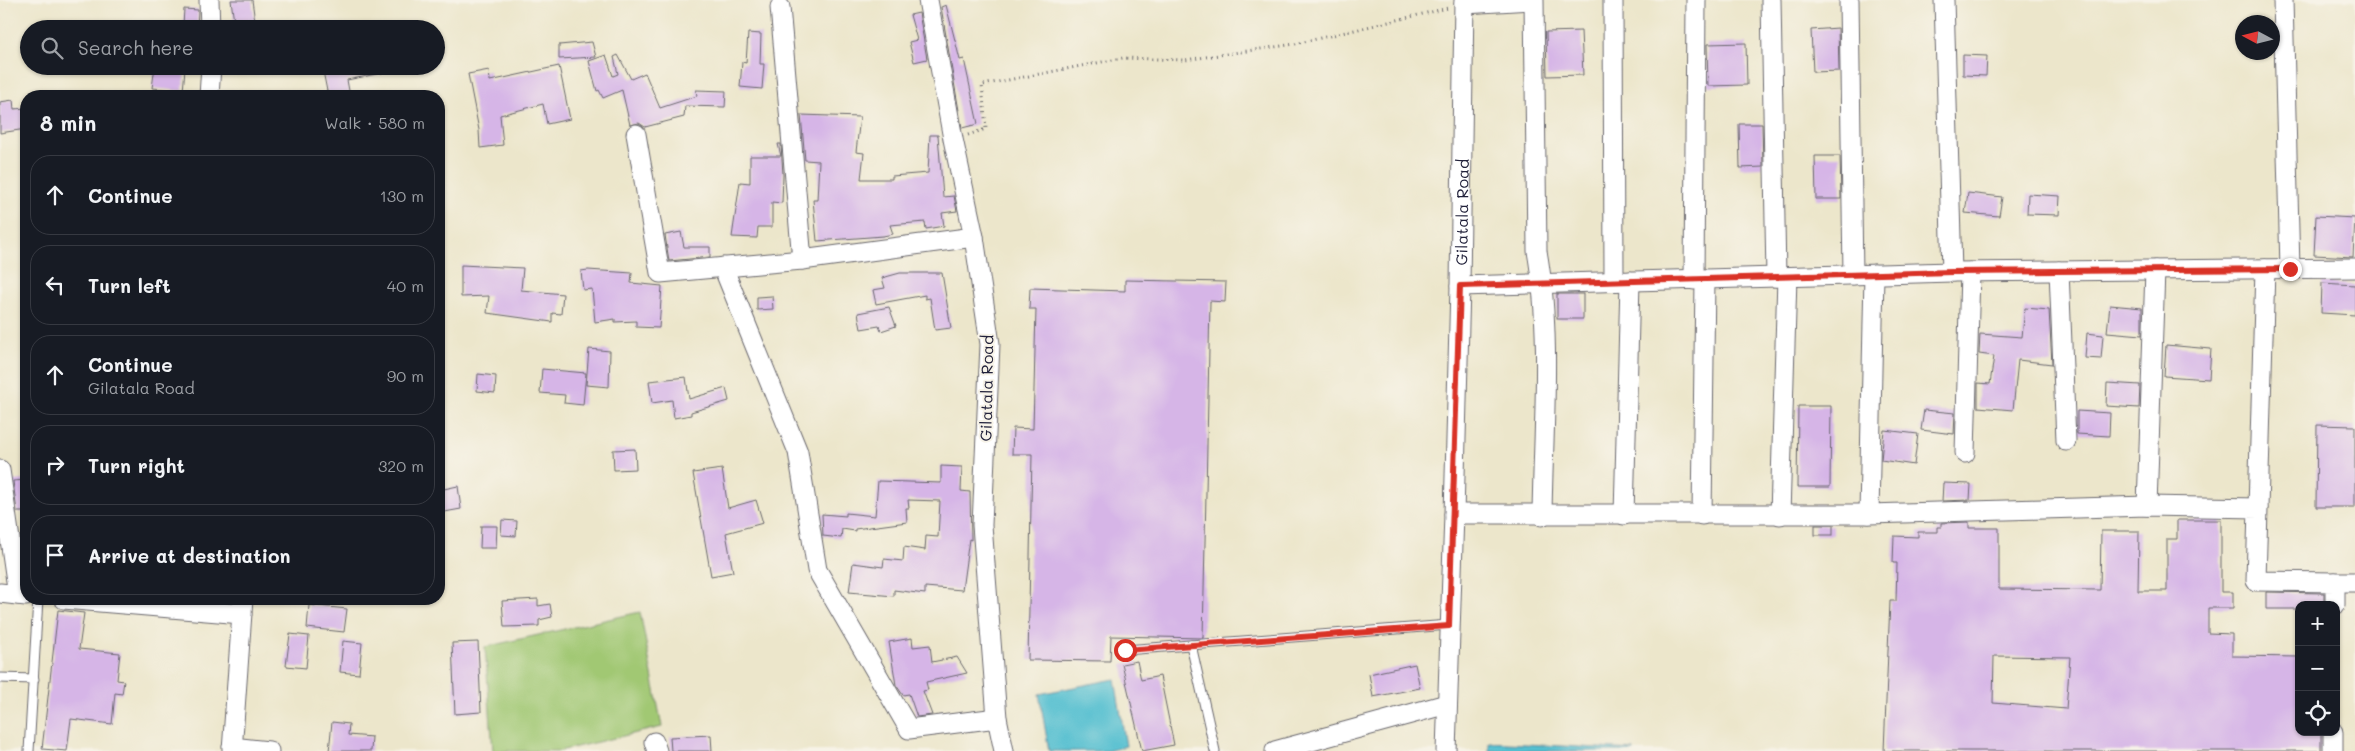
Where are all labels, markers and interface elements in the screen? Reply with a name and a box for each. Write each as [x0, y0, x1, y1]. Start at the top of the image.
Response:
north arrow [2235, 15, 2280, 60]
search box [20, 20, 445, 75]
icon: search [38, 34, 66, 62]
text: Search here [78, 35, 194, 60]
text: 8 min [40, 109, 96, 136]
text: Walk · 580 m [325, 112, 425, 133]
street label: Gilatala Road [1450, 159, 1472, 266]
icon: ahead [41, 181, 69, 209]
text: Continue [88, 183, 173, 208]
text: 130 m [380, 185, 424, 206]
route end [2279, 258, 2302, 281]
icon: left [41, 271, 69, 299]
text: Turn left [88, 273, 171, 298]
text: 40 m [387, 275, 424, 296]
street label: Gilatala Road [975, 334, 997, 442]
text: Continue [88, 352, 173, 377]
icon: ahead [41, 361, 69, 389]
text: 90 m [387, 365, 424, 386]
text: Gilatala Road [88, 377, 195, 398]
icon: right [41, 451, 69, 479]
text: Turn right [88, 453, 185, 478]
text: 320 m [378, 455, 424, 476]
icon: arrive [41, 541, 69, 569]
text: Arrive at destination [88, 543, 291, 568]
map controls [2295, 601, 2340, 736]
button: + [2295, 601, 2340, 646]
route start [1114, 639, 1137, 662]
button: − [2295, 646, 2340, 691]
button: locate [2295, 691, 2340, 736]

